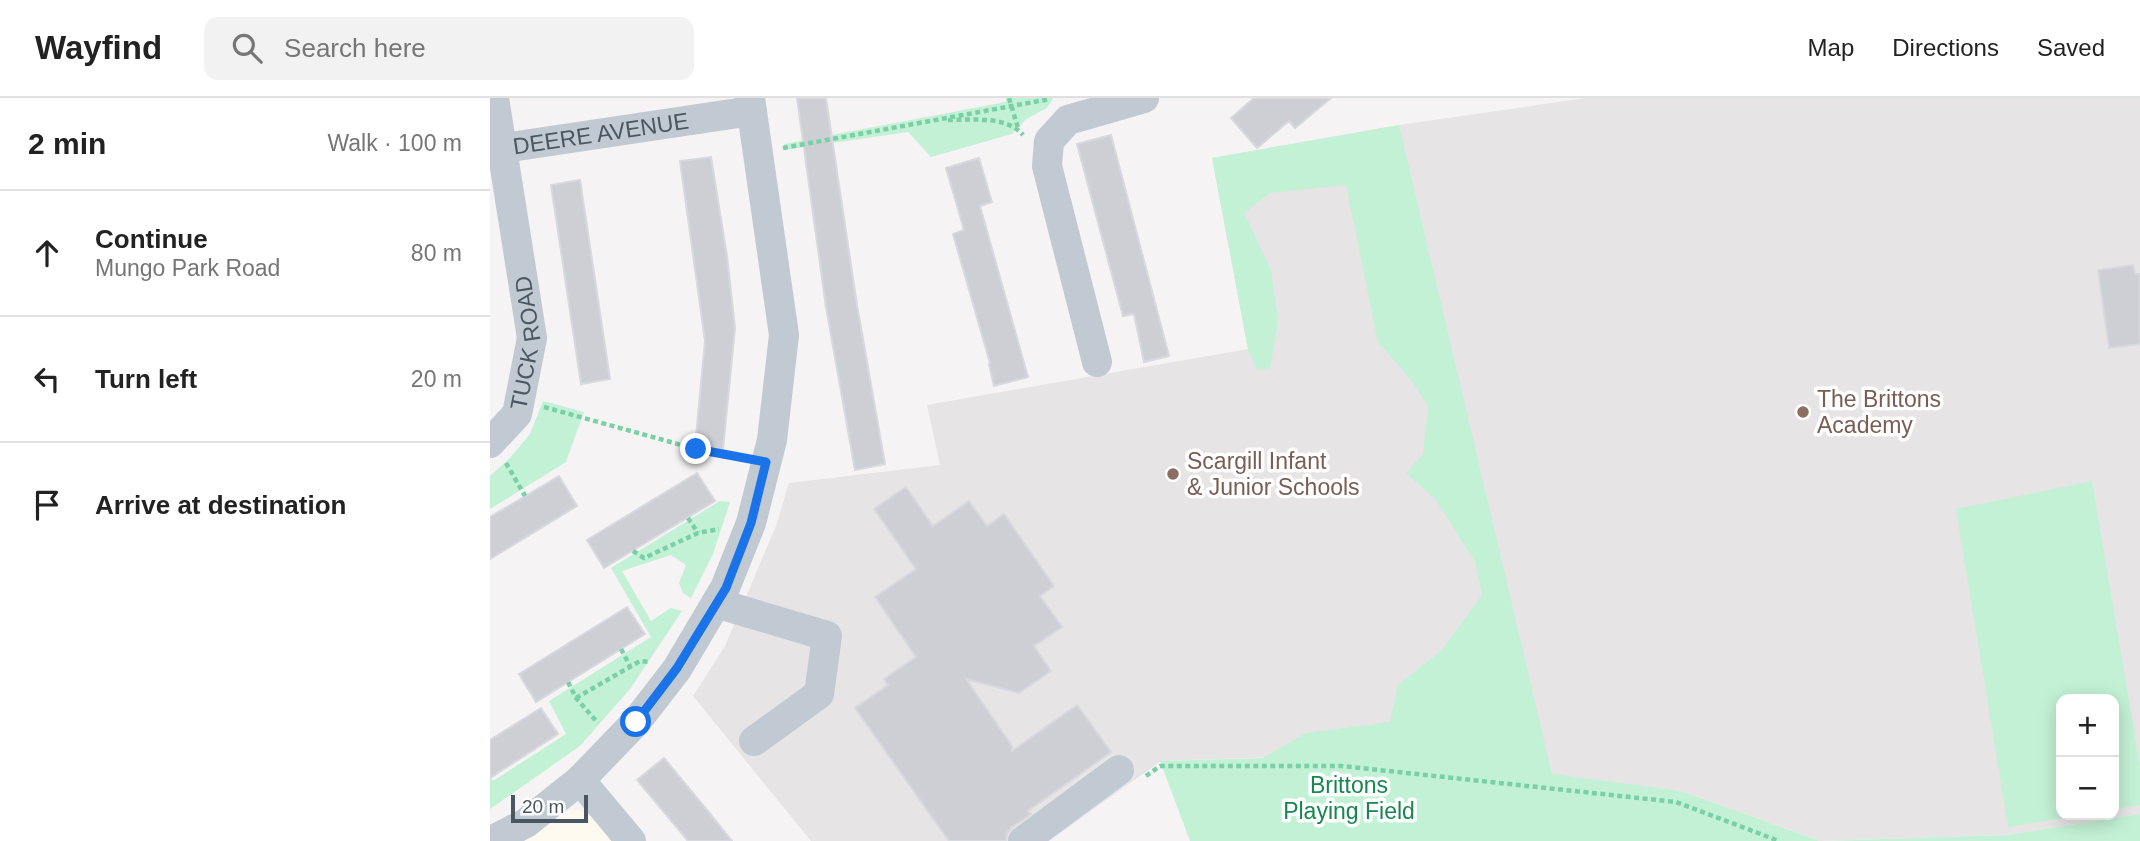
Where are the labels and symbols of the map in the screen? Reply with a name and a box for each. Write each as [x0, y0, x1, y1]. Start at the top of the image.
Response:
street label: DEERE AVENUE [511, 108, 690, 159]
street label: TUCK ROAD [505, 274, 545, 412]
place label: The Brittons Academy [1817, 386, 1941, 438]
marker: The Brittons Academy [1795, 404, 1811, 420]
route end [680, 433, 711, 464]
place label: Scargill Infant & Junior Schools [1187, 448, 1360, 500]
marker: Scargill Infant & Junior Schools [1165, 466, 1181, 482]
route start [620, 706, 651, 737]
park label: Brittons Playing Field [1283, 772, 1415, 824]
scale bar [511, 792, 588, 824]

